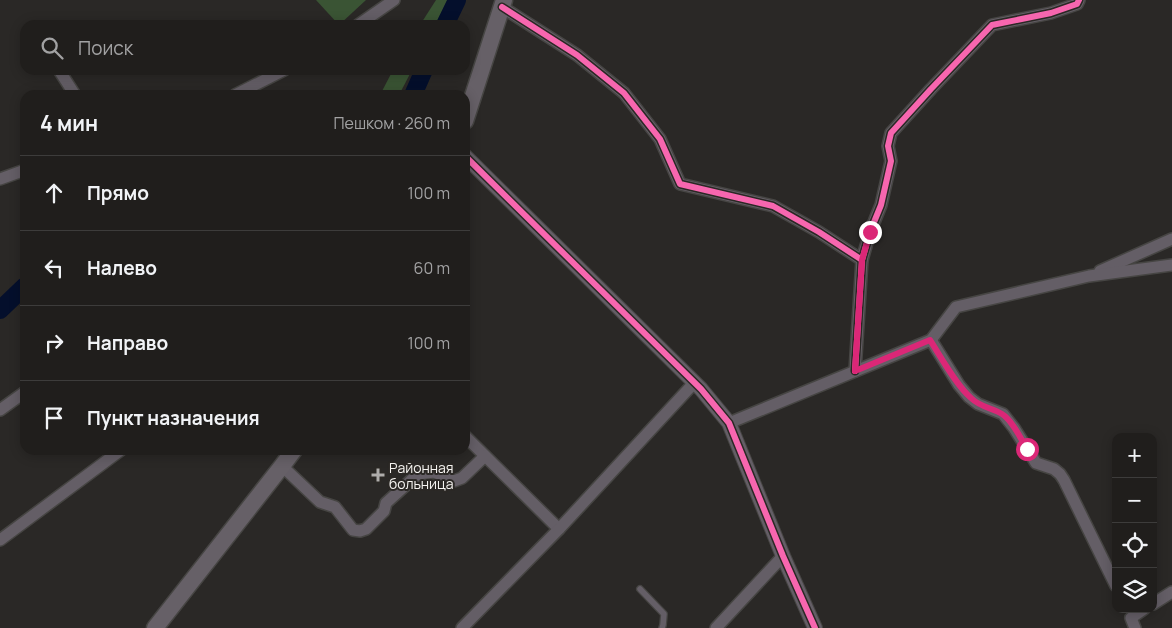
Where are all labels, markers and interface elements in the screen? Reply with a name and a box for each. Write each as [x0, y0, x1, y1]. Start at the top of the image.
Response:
search box [20, 20, 470, 75]
icon: search [38, 34, 66, 62]
text: Поиск [78, 35, 133, 61]
text: 4 мин [40, 109, 98, 137]
text: Пешком · 260 m [334, 112, 450, 134]
icon: ahead [40, 179, 68, 207]
text: Прямо [87, 180, 149, 206]
text: 100 m [407, 182, 450, 204]
route end [859, 221, 882, 244]
icon: left [40, 254, 68, 282]
text: Налево [87, 255, 157, 281]
text: 60 m [414, 257, 450, 279]
icon: right [40, 329, 68, 357]
text: Направо [87, 330, 168, 356]
text: 100 m [407, 332, 450, 354]
icon: arrive [40, 404, 68, 432]
text: Пункт назначения [87, 405, 260, 431]
map controls [1112, 433, 1157, 613]
button: + [1112, 433, 1157, 478]
route start [1016, 438, 1039, 461]
place label: Районная больница [389, 458, 454, 493]
marker: Районная больница [371, 468, 385, 482]
button: − [1112, 478, 1157, 523]
button: locate [1112, 523, 1157, 568]
button: layers [1112, 568, 1157, 613]

